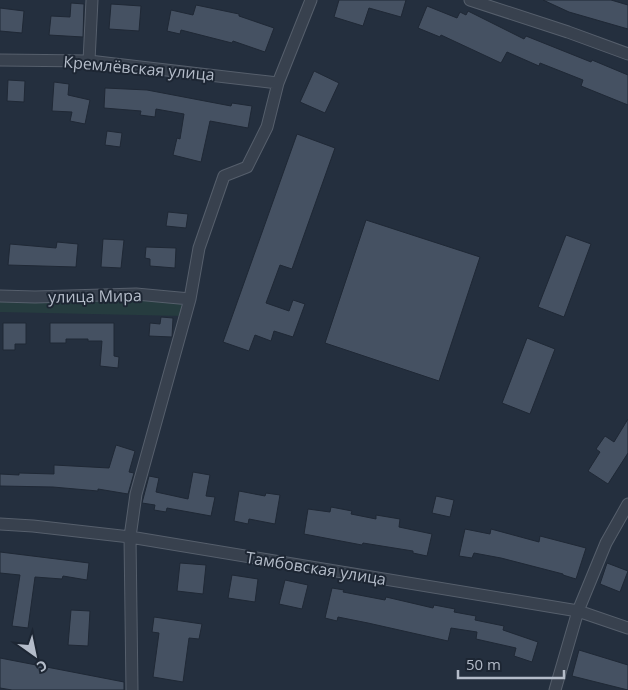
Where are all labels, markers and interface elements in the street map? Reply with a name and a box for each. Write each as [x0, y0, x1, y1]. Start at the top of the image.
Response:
street label: Кремлёвская улица [62, 50, 216, 86]
street label: улица Мира [48, 284, 142, 308]
street label: Тамбовская улица [244, 546, 388, 590]
north arrow [10, 630, 60, 680]
scale bar [458, 648, 564, 680]
text: 50 m [466, 654, 501, 674]
text: С [33, 656, 51, 677]

